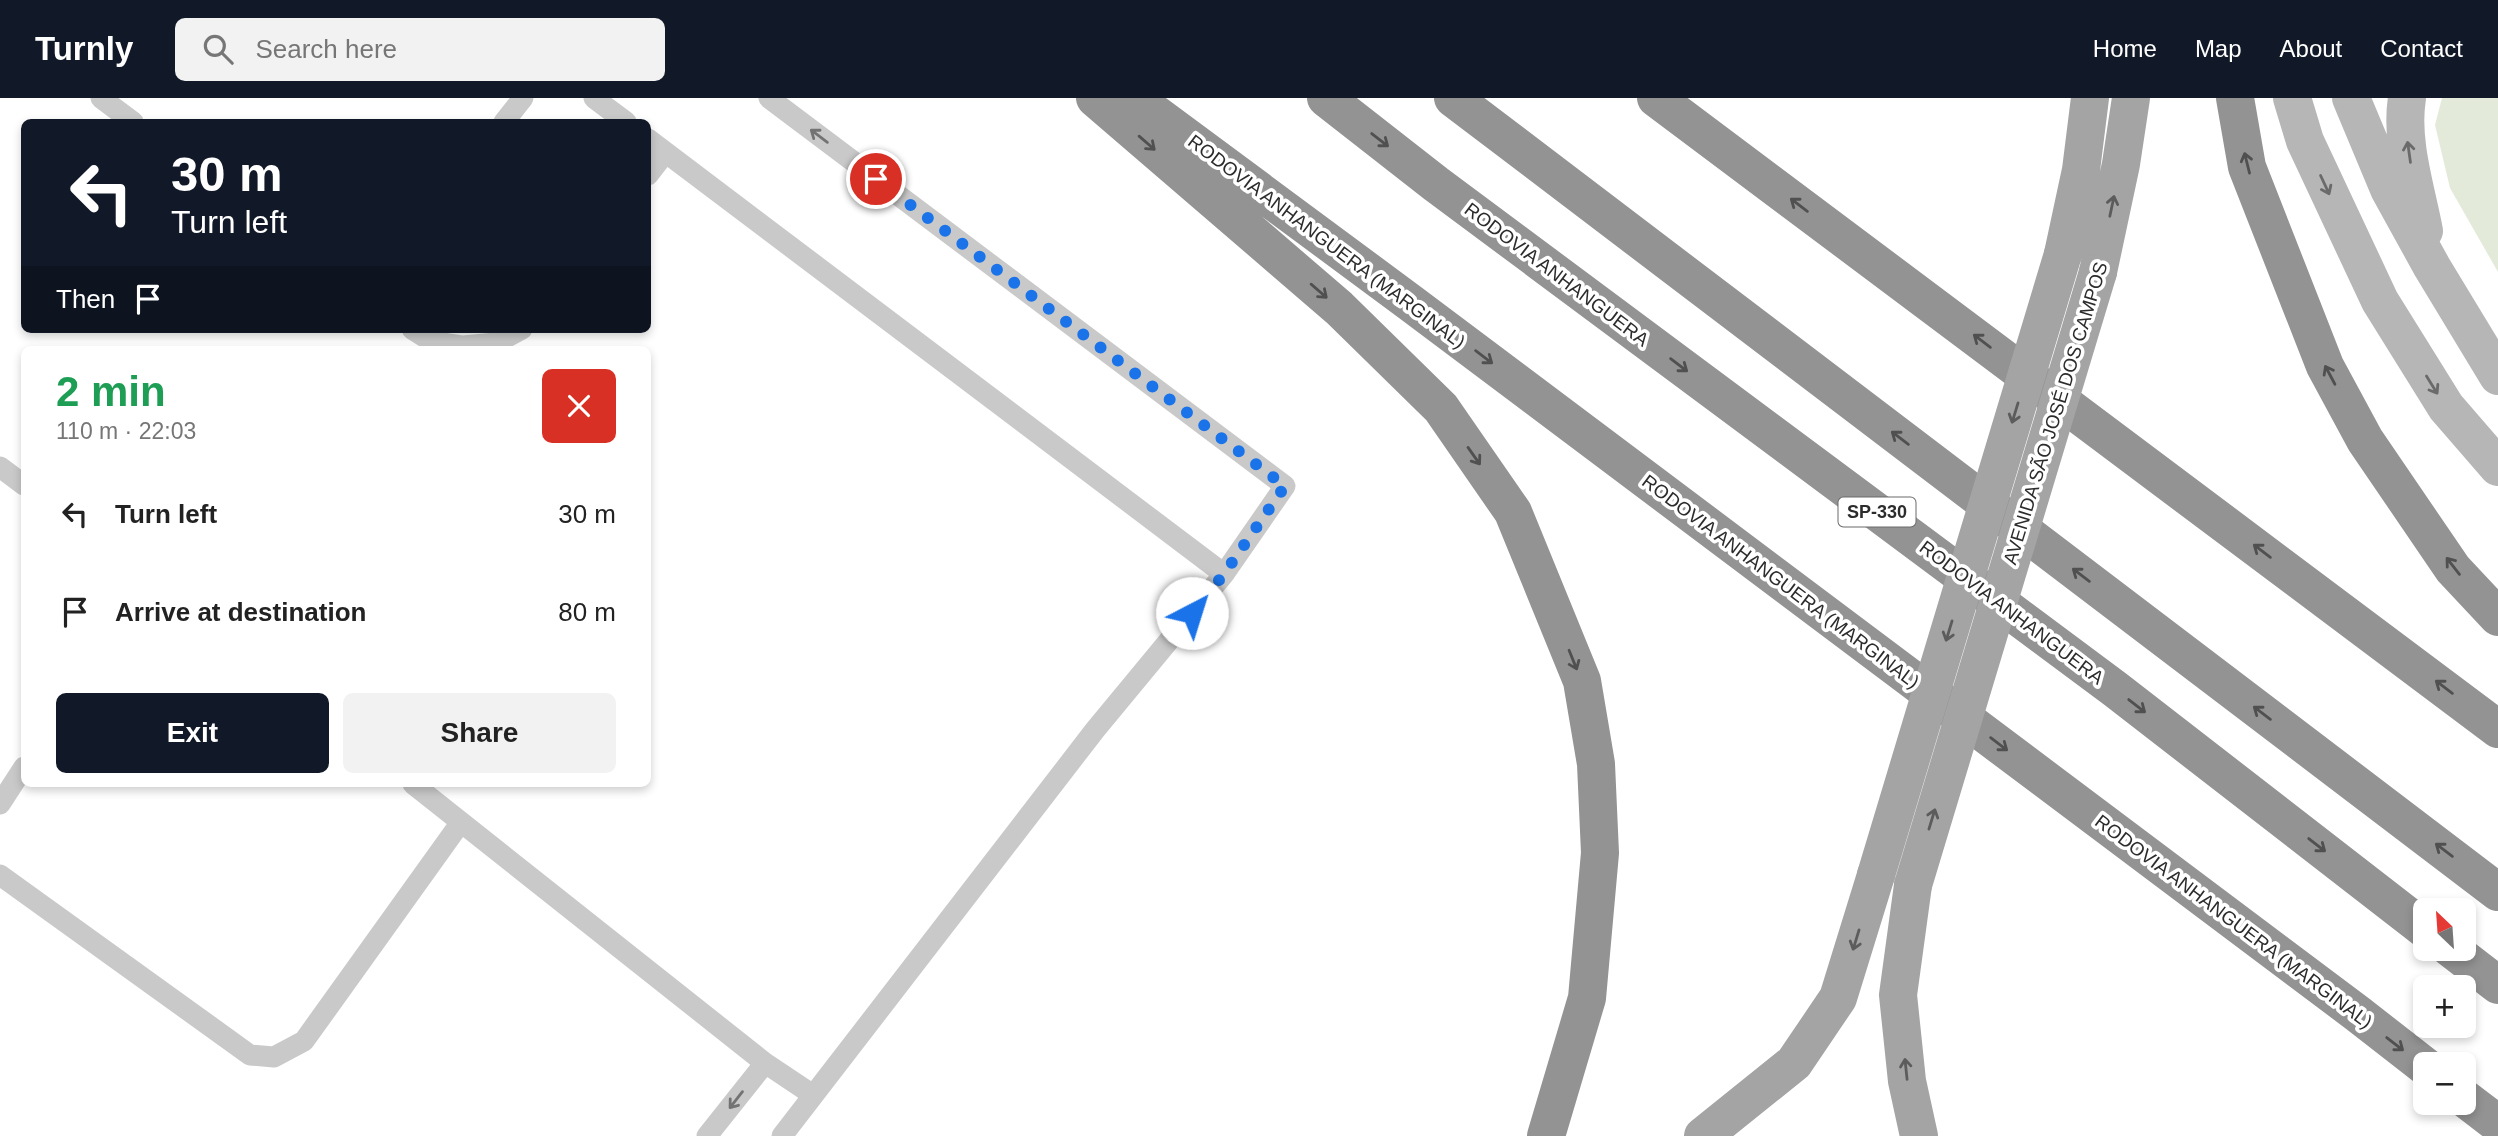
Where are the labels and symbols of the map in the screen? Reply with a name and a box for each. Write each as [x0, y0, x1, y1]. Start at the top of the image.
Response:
one-way arrow [810, 129, 829, 143]
street label: RODOVIA ANHANGUERA (MARGINAL) [1184, 130, 1469, 352]
one-way arrow [1370, 133, 1389, 148]
one-way arrow [1137, 135, 1155, 151]
one-way arrow [2403, 141, 2416, 164]
pin [846, 149, 906, 209]
one-way arrow [2240, 153, 2253, 175]
one-way arrow [2319, 173, 2332, 195]
one-way arrow [2106, 195, 2120, 218]
street label: RODOVIA ANHANGUERA [1461, 198, 1653, 351]
one-way arrow [1790, 198, 1809, 212]
street label: AVENIDA SÃO JOSÉ DOS CAMPOS [1999, 259, 2112, 567]
one-way arrow [1309, 283, 1327, 299]
one-way arrow [1973, 334, 1991, 349]
one-way arrow [1474, 350, 1493, 365]
one-way arrow [1670, 357, 1689, 372]
one-way arrow [2323, 365, 2336, 386]
one-way arrow [2426, 374, 2440, 394]
one-way arrow [2007, 402, 2020, 424]
one-way arrow [1891, 430, 1910, 445]
one-way arrow [1467, 446, 1481, 465]
street label: RODOVIA ANHANGUERA (MARGINAL) [1638, 470, 1923, 692]
road number: SP-330 [1839, 498, 1916, 526]
street label: RODOVIA ANHANGUERA [1916, 536, 2108, 689]
one-way arrow [2253, 543, 2272, 558]
one-way arrow [2445, 558, 2460, 576]
one-way arrow [2073, 568, 2091, 583]
position arrow [1155, 576, 1229, 650]
one-way arrow [1942, 620, 1955, 642]
one-way arrow [1568, 648, 1581, 670]
one-way arrow [2435, 680, 2454, 694]
one-way arrow [2127, 699, 2146, 714]
one-way arrow [2254, 705, 2272, 720]
one-way arrow [1989, 737, 2008, 752]
one-way arrow [1927, 809, 1940, 831]
street label: RODOVIA ANHANGUERA (MARGINAL) [2091, 810, 2376, 1032]
one-way arrow [2307, 838, 2325, 853]
one-way arrow [2435, 843, 2453, 858]
north arrow [2413, 898, 2476, 961]
one-way arrow [1849, 929, 1862, 951]
one-way arrow [2386, 1036, 2404, 1051]
one-way arrow [1899, 1058, 1912, 1081]
one-way arrow [728, 1090, 743, 1108]

